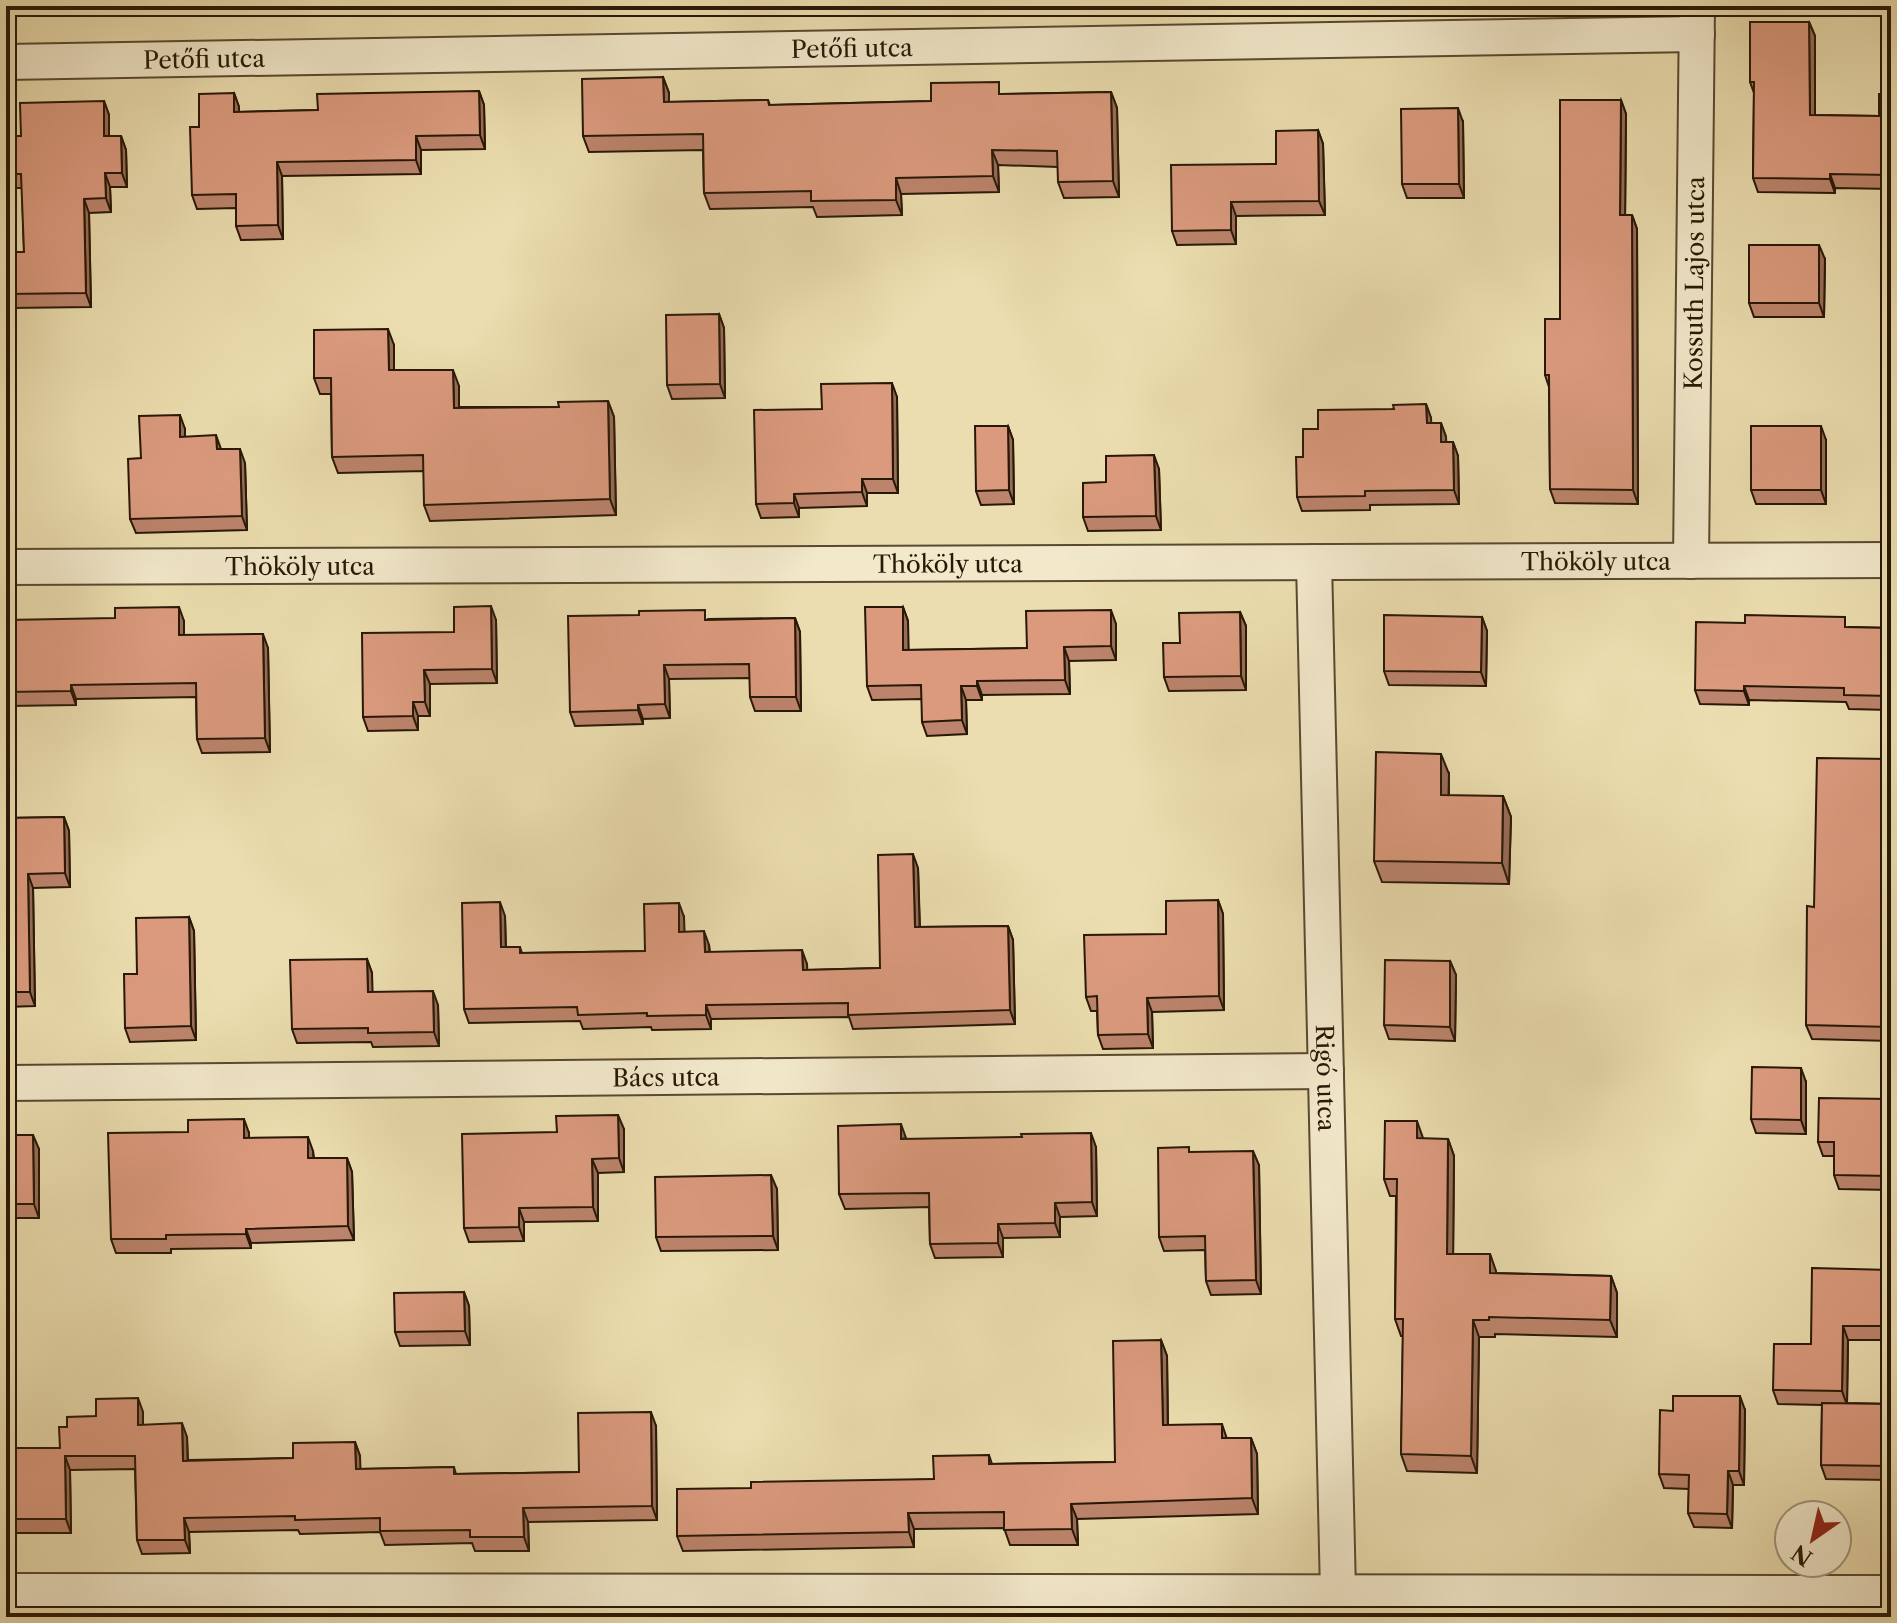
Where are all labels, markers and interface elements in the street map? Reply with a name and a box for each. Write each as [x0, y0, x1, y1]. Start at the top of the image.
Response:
street label: Petőfi utca [791, 32, 913, 64]
street label: Petőfi utca [143, 43, 266, 74]
street label: Kossuth Lajos utca [1678, 176, 1710, 390]
street label: Thököly utca [1521, 546, 1671, 576]
street label: Thököly utca [873, 549, 1023, 578]
street label: Thököly utca [225, 551, 375, 581]
street label: Rigó utca [1310, 1024, 1342, 1132]
street label: Bács utca [612, 1062, 720, 1092]
north arrow [1773, 1499, 1853, 1579]
text: N [1787, 1539, 1818, 1572]

